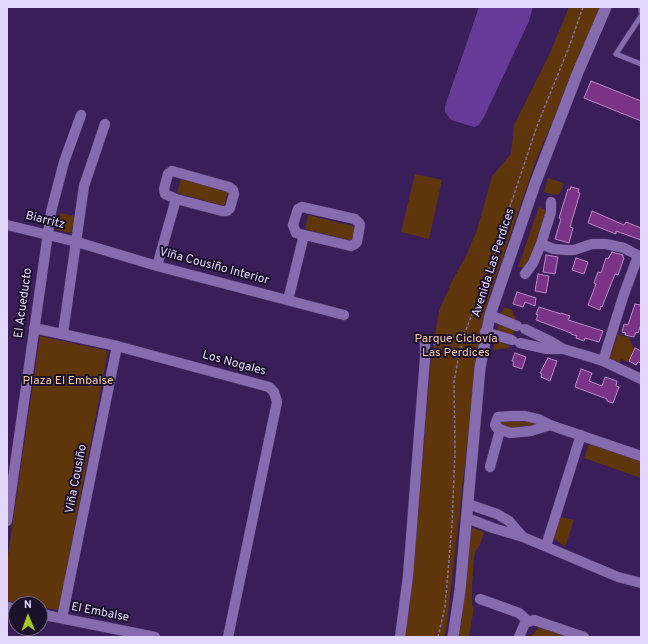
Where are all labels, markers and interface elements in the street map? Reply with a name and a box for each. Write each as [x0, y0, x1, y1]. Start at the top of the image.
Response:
street label: Avenida Las Perdices [470, 207, 518, 319]
street label: Biarritz [24, 209, 66, 233]
street label: Viña Cousiño Interior [158, 245, 270, 289]
street label: El Acueducto [12, 267, 36, 339]
park label: Parque Ciclovía Las Perdices [415, 333, 497, 361]
street label: Los Nogales [201, 349, 267, 379]
park label: Plaza El Embalse [23, 375, 113, 389]
street label: Viña Cousiño [63, 443, 91, 515]
north arrow [8, 596, 48, 636]
text: N [24, 598, 32, 612]
street label: El Embalse [70, 600, 130, 626]

